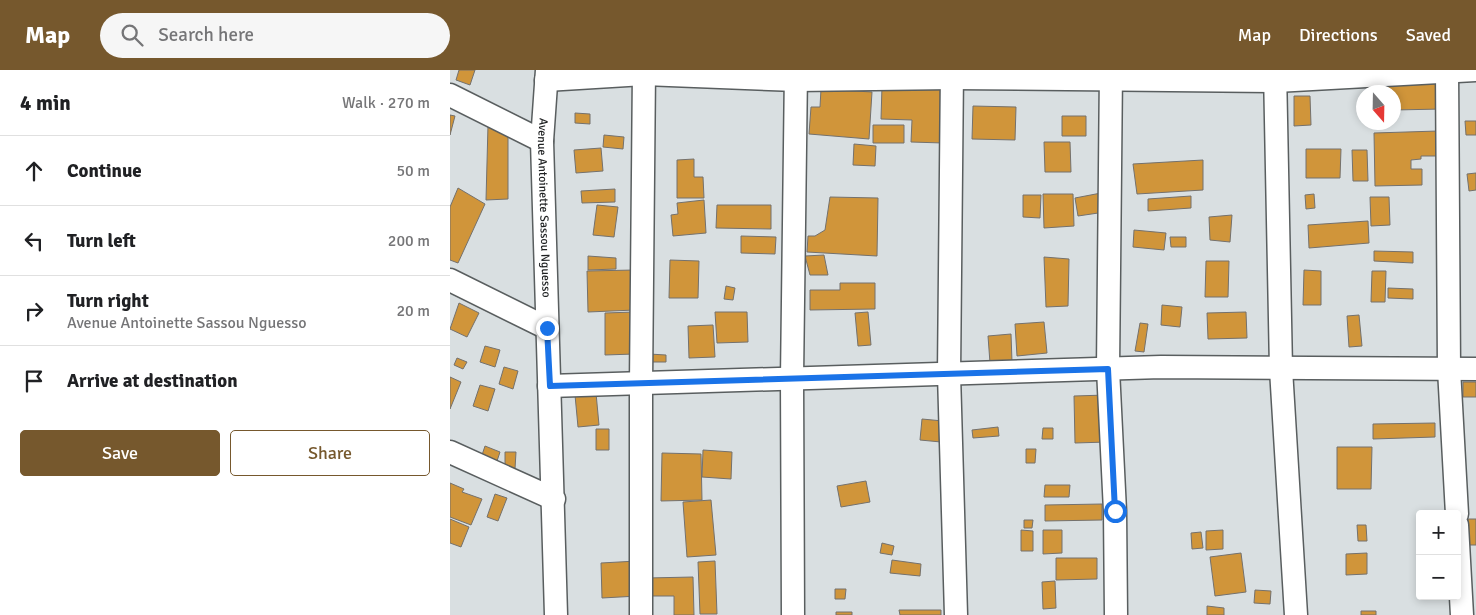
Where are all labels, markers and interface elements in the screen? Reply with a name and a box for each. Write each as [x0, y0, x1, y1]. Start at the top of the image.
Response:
search box [100, 13, 450, 58]
text: Map [25, 20, 70, 50]
icon: search [118, 21, 146, 49]
text: Search here [158, 23, 254, 47]
text: Map [1238, 24, 1271, 46]
text: Directions [1299, 24, 1378, 46]
text: Saved [1406, 24, 1451, 46]
north arrow [1356, 85, 1401, 130]
text: 4 min [20, 90, 71, 116]
text: Walk · 270 m [342, 93, 430, 113]
street label: Avenue Antoinette Sassou Nguesso [534, 117, 554, 298]
icon: ahead [20, 157, 48, 185]
text: Continue [67, 159, 142, 183]
text: 50 m [396, 161, 430, 181]
icon: left [20, 227, 48, 255]
text: Turn left [67, 229, 136, 253]
text: 200 m [388, 231, 430, 251]
text: Turn right [67, 289, 149, 313]
icon: right [20, 297, 48, 325]
text: 20 m [396, 301, 430, 321]
text: Avenue Antoinette Sassou Nguesso [67, 313, 306, 333]
route end [536, 317, 559, 340]
icon: arrive [20, 367, 48, 395]
text: Arrive at destination [67, 369, 238, 393]
button: Save [20, 430, 220, 476]
button: Share [230, 430, 430, 476]
route start [1104, 500, 1127, 523]
map controls [1416, 510, 1461, 600]
button: + [1416, 510, 1461, 555]
button: − [1416, 555, 1461, 600]

